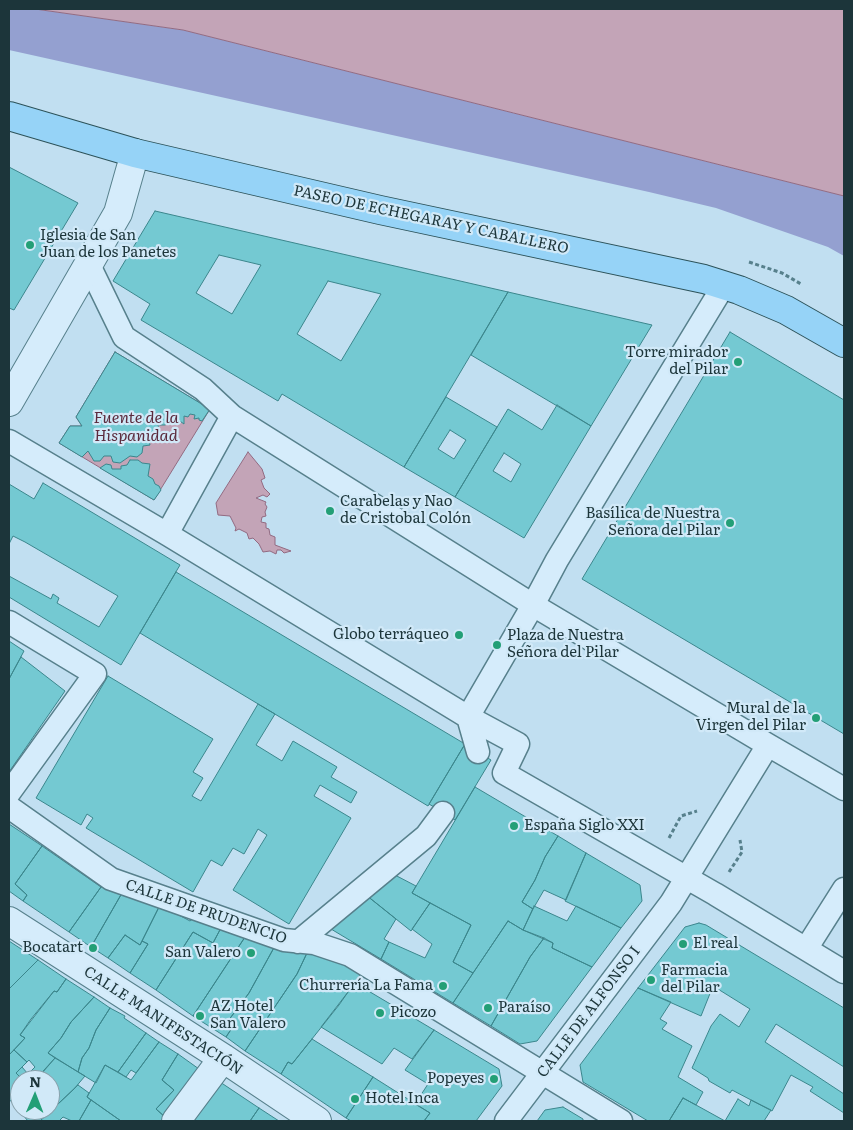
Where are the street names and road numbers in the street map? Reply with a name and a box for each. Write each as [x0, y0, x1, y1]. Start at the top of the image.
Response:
street label: PASEO DE ECHEGARAY Y CABALLERO [292, 182, 570, 258]
street label: CALLE DE PRUDENCIO [123, 876, 289, 948]
street label: CALLE DE ALFONSO I [534, 943, 644, 1081]
street label: CALLE MANIFESTACIÓN [80, 963, 246, 1079]

